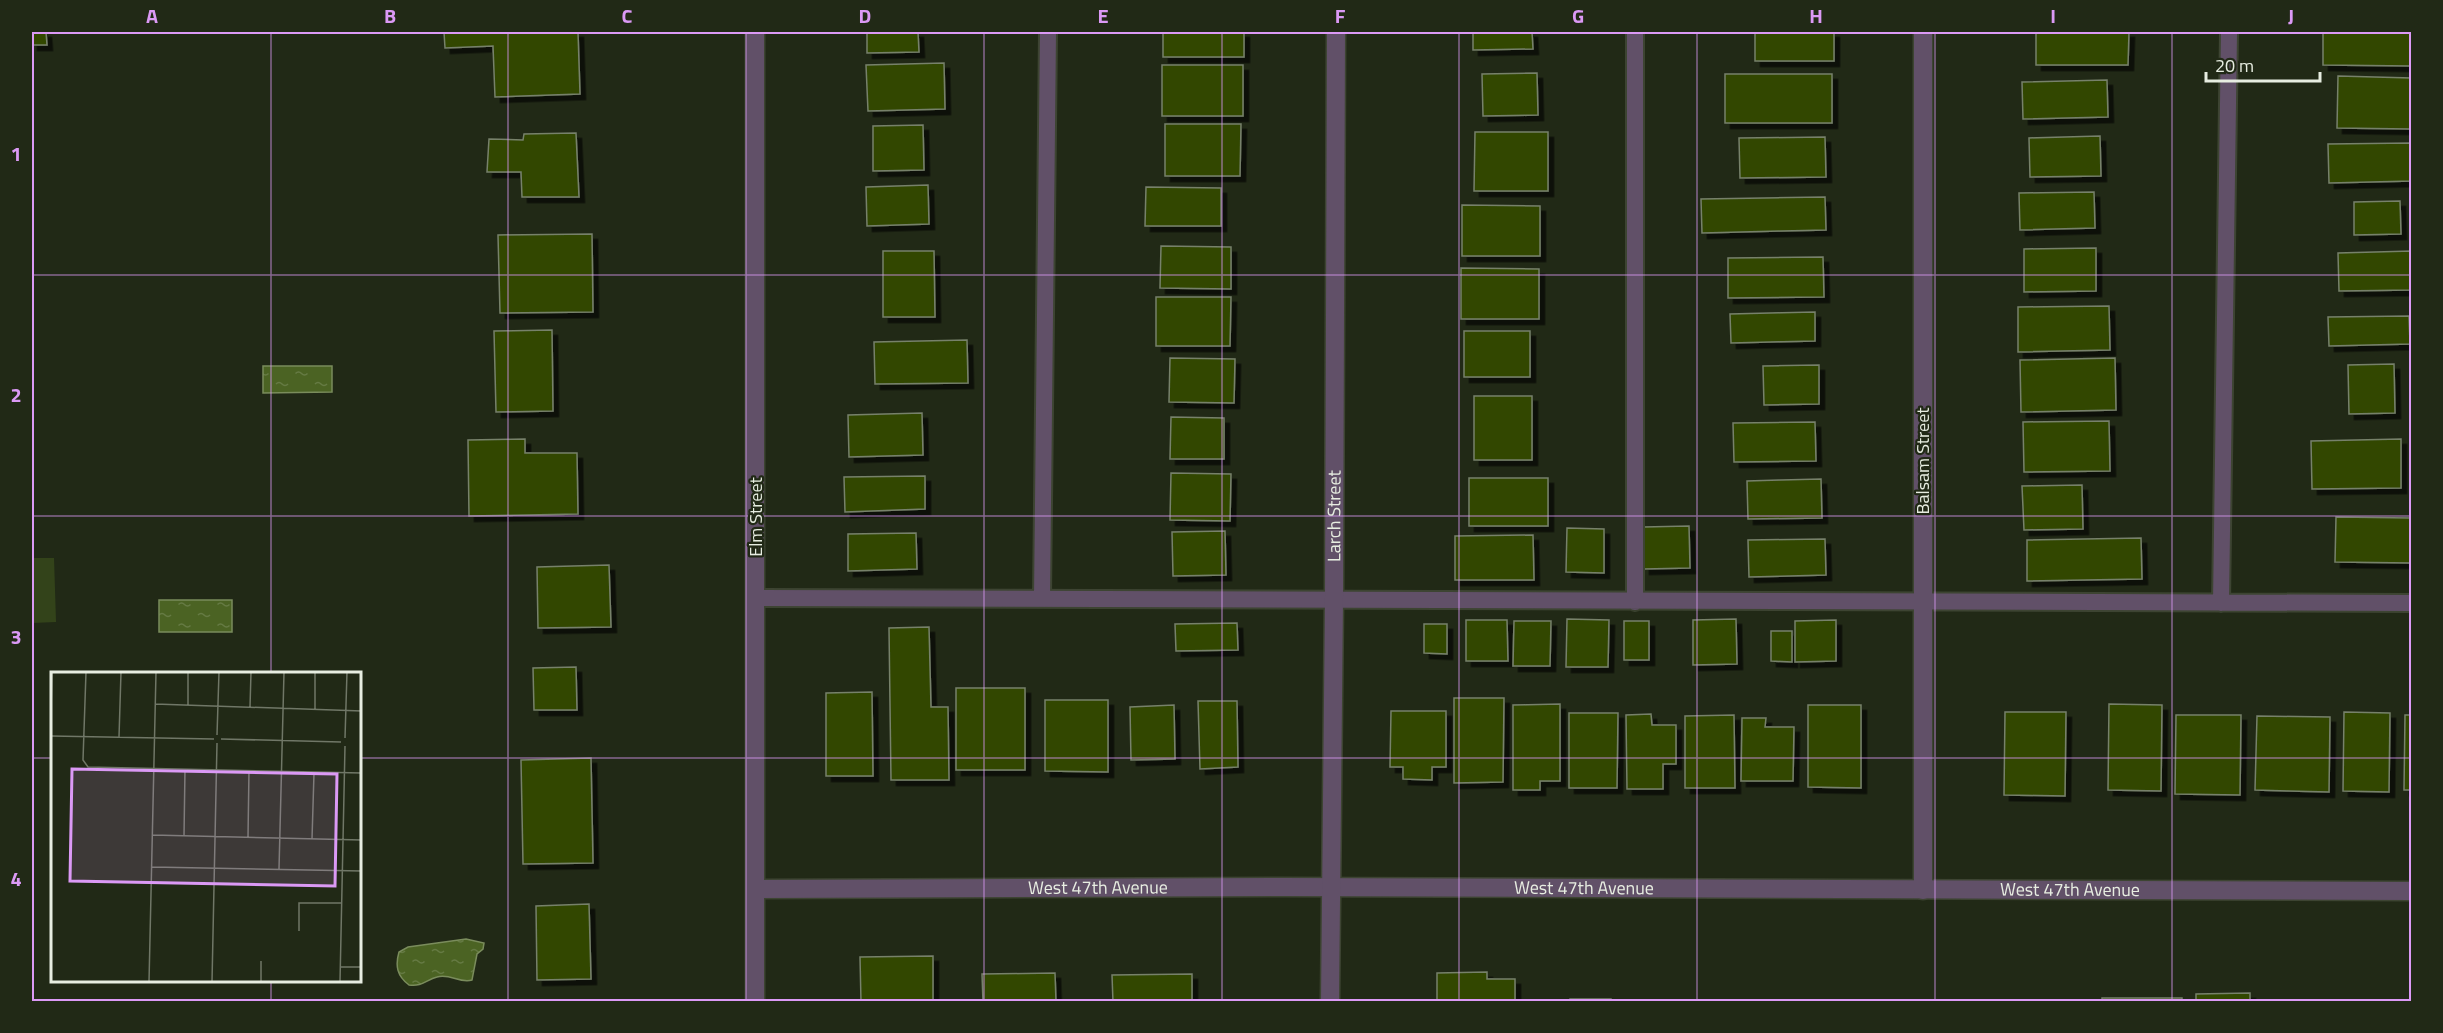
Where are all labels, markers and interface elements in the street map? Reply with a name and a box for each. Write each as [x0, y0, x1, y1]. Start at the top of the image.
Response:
text: A [146, 0, 158, 31]
text: B [384, 0, 396, 31]
text: C [622, 0, 633, 31]
text: D [859, 0, 871, 31]
text: E [1097, 0, 1109, 31]
text: F [1335, 0, 1346, 31]
text: G [1572, 0, 1584, 31]
text: H [1809, 0, 1823, 31]
text: I [2050, 0, 2056, 31]
text: J [2288, 0, 2294, 31]
scale bar [2206, 45, 2320, 83]
text: 20 m [2215, 52, 2254, 79]
text: 1 [10, 138, 22, 169]
text: 2 [10, 379, 22, 410]
street label: Balsam Street [1909, 407, 1936, 515]
street label: Larch Street [1320, 469, 1347, 562]
street label: Elm Street [742, 477, 769, 557]
text: 3 [10, 621, 22, 652]
inset map [51, 672, 362, 982]
text: 4 [10, 863, 22, 894]
street label: West 47th Avenue [1028, 873, 1168, 901]
street label: West 47th Avenue [1514, 874, 1654, 901]
street label: West 47th Avenue [2000, 876, 2140, 903]

